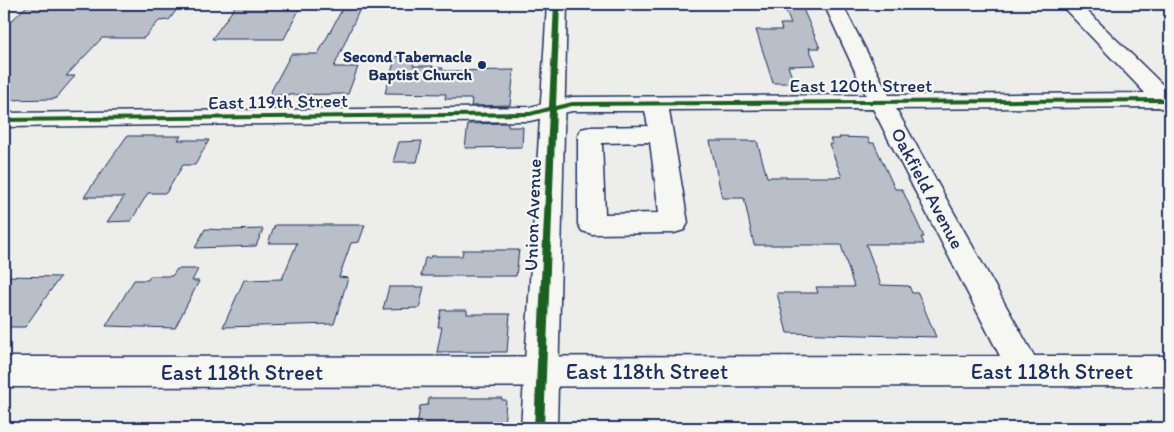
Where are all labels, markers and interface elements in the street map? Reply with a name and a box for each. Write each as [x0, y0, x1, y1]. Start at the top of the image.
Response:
place label: Second Tabernacle Baptist Church [343, 47, 473, 85]
marker: Second Tabernacle Baptist Church [476, 59, 488, 71]
street label: East 120th Street [790, 74, 932, 97]
street label: East 119th Street [208, 89, 348, 114]
street label: Oakfield Avenue [886, 124, 969, 253]
street label: Union Avenue [519, 158, 546, 272]
street label: East 118th Street [566, 358, 728, 385]
street label: East 118th Street [971, 358, 1133, 385]
street label: East 118th Street [161, 359, 323, 386]

